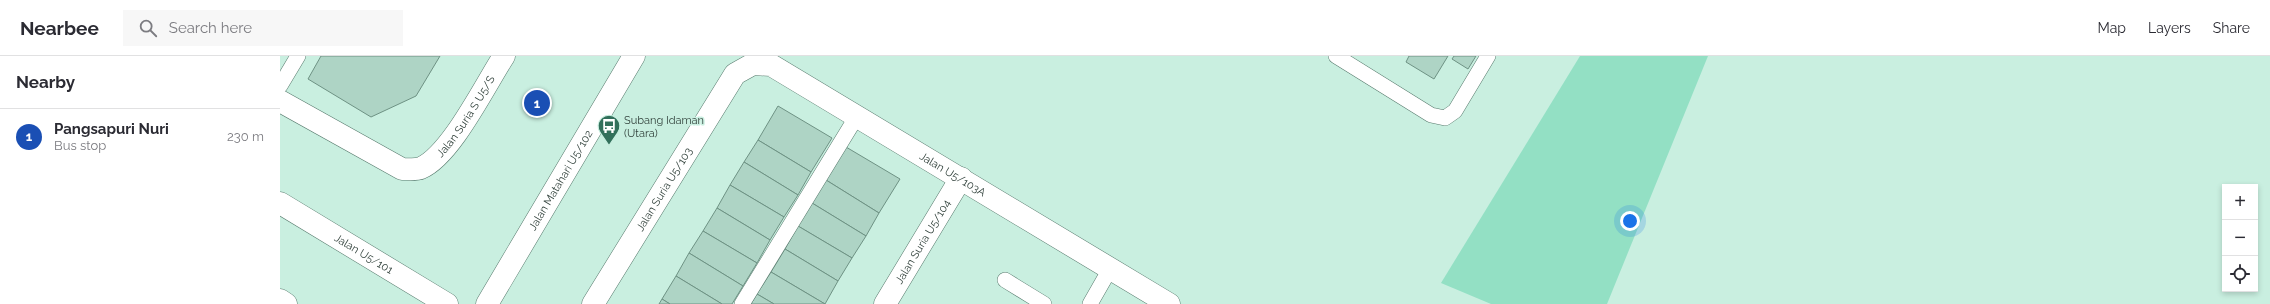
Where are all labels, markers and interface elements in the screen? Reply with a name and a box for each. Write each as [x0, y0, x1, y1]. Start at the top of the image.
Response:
search box [123, 10, 403, 46]
text: Nearbee [20, 17, 99, 39]
icon: search [137, 17, 159, 39]
text: Search here [169, 19, 252, 37]
text: Map [2098, 20, 2126, 36]
text: Layers [2148, 20, 2191, 36]
text: Share [2213, 20, 2250, 36]
text: Nearby [16, 72, 75, 92]
street label: Jalan Suria S U5/S [434, 73, 497, 160]
pin: 1 [524, 88, 550, 118]
bus stop icon: Subang Idaman (Utara) [596, 113, 622, 146]
place label: Subang Idaman (Utara) [624, 114, 704, 140]
text: Pangsapuri Nuri [54, 120, 169, 138]
street label: Jalan Matahari U5/102 [526, 128, 595, 233]
text: 1 [26, 129, 32, 144]
text: 230 m [227, 129, 264, 144]
text: Bus stop [54, 138, 106, 153]
street label: Jalan Suria U5/103 [633, 145, 695, 233]
street label: Jalan U5/103A [917, 149, 989, 199]
map controls [2222, 184, 2258, 292]
button: + [2222, 184, 2258, 220]
street label: Jalan Suria U5/104 [892, 197, 953, 286]
your location [1620, 211, 1640, 231]
button: − [2222, 220, 2258, 256]
street label: Jalan U5/101 [332, 231, 396, 277]
button: locate [2222, 256, 2258, 292]

